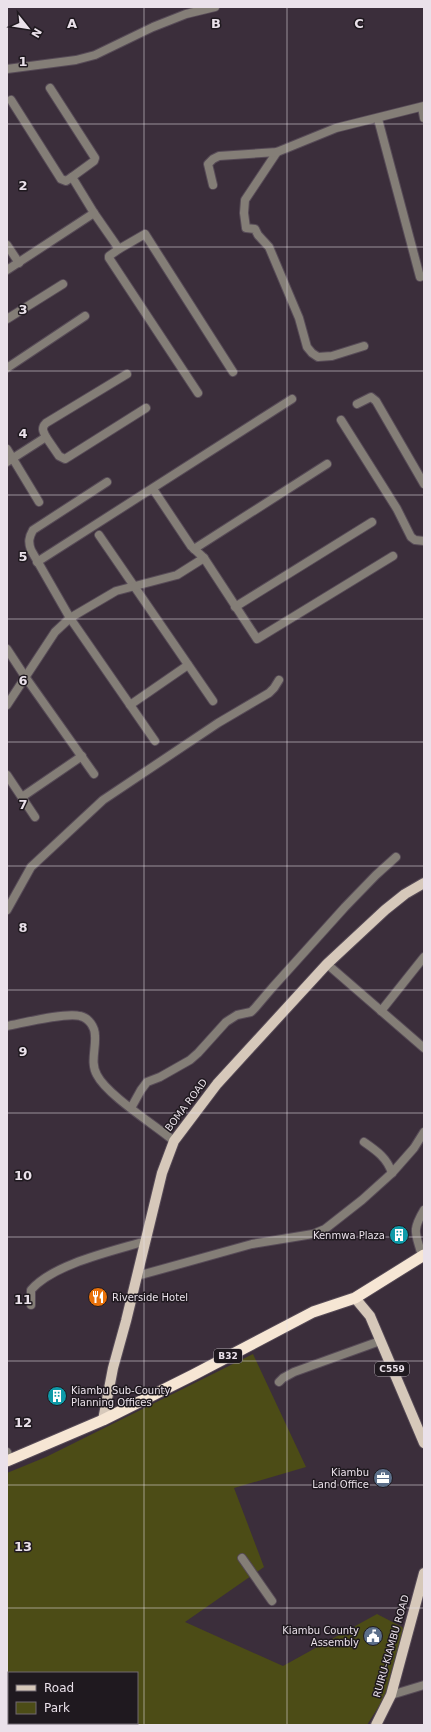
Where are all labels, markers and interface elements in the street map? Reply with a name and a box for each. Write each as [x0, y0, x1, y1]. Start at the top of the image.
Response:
north arrow [8, 8, 48, 48]
text: A [67, 16, 77, 31]
text: B [211, 16, 221, 31]
text: C [354, 16, 364, 31]
text: N [28, 26, 44, 40]
text: 1 [18, 54, 28, 69]
text: 2 [18, 178, 28, 193]
text: 3 [18, 302, 28, 317]
text: 4 [18, 426, 28, 441]
text: 5 [18, 549, 28, 564]
text: 6 [18, 673, 28, 688]
text: 7 [18, 797, 28, 812]
text: 8 [18, 920, 28, 935]
text: 9 [18, 1044, 28, 1059]
street label: BOMA ROAD [163, 1077, 209, 1133]
text: 10 [14, 1168, 32, 1183]
building icon: Kenmwa Plaza [388, 1224, 410, 1246]
place label: Kenmwa Plaza [313, 1230, 385, 1241]
restaurant icon: Riverside Hotel [87, 1286, 109, 1308]
text: 11 [14, 1292, 32, 1307]
place label: Riverside Hotel [112, 1292, 188, 1303]
road number: B32 [214, 1349, 242, 1363]
road number: C559 [375, 1362, 409, 1376]
building icon: Kiambu Sub-County Planning Offices [46, 1385, 68, 1407]
place label: Kiambu Sub-County Planning Offices [71, 1385, 170, 1408]
text: 12 [14, 1415, 32, 1430]
place label: Kiambu Land Office [312, 1467, 369, 1490]
office icon: Kiambu Land Office [372, 1467, 394, 1489]
text: 13 [14, 1539, 32, 1554]
street label: RUIRU-KIAMBU ROAD [371, 1593, 411, 1699]
place label: Kiambu County Assembly [282, 1625, 359, 1648]
public building icon: Kiambu County Assembly [362, 1625, 384, 1647]
legend [8, 1672, 138, 1724]
text: Road [44, 1681, 74, 1695]
text: Park [44, 1701, 70, 1715]

